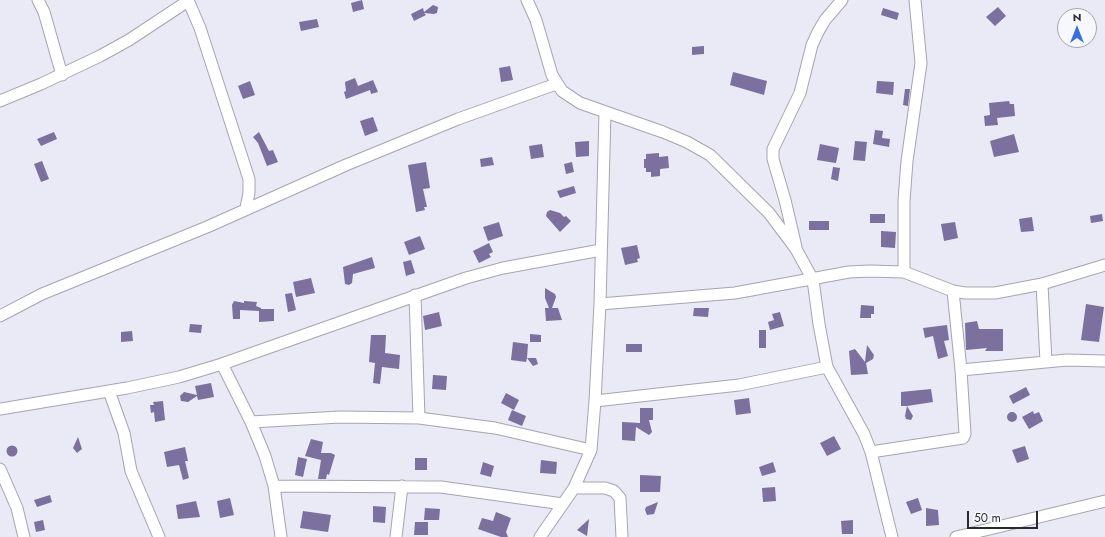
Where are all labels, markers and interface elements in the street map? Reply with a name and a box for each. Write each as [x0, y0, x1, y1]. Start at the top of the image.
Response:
north arrow [1057, 8, 1097, 48]
text: N [1073, 9, 1081, 25]
scale bar [969, 503, 1040, 529]
text: 50 m [974, 509, 1001, 527]

